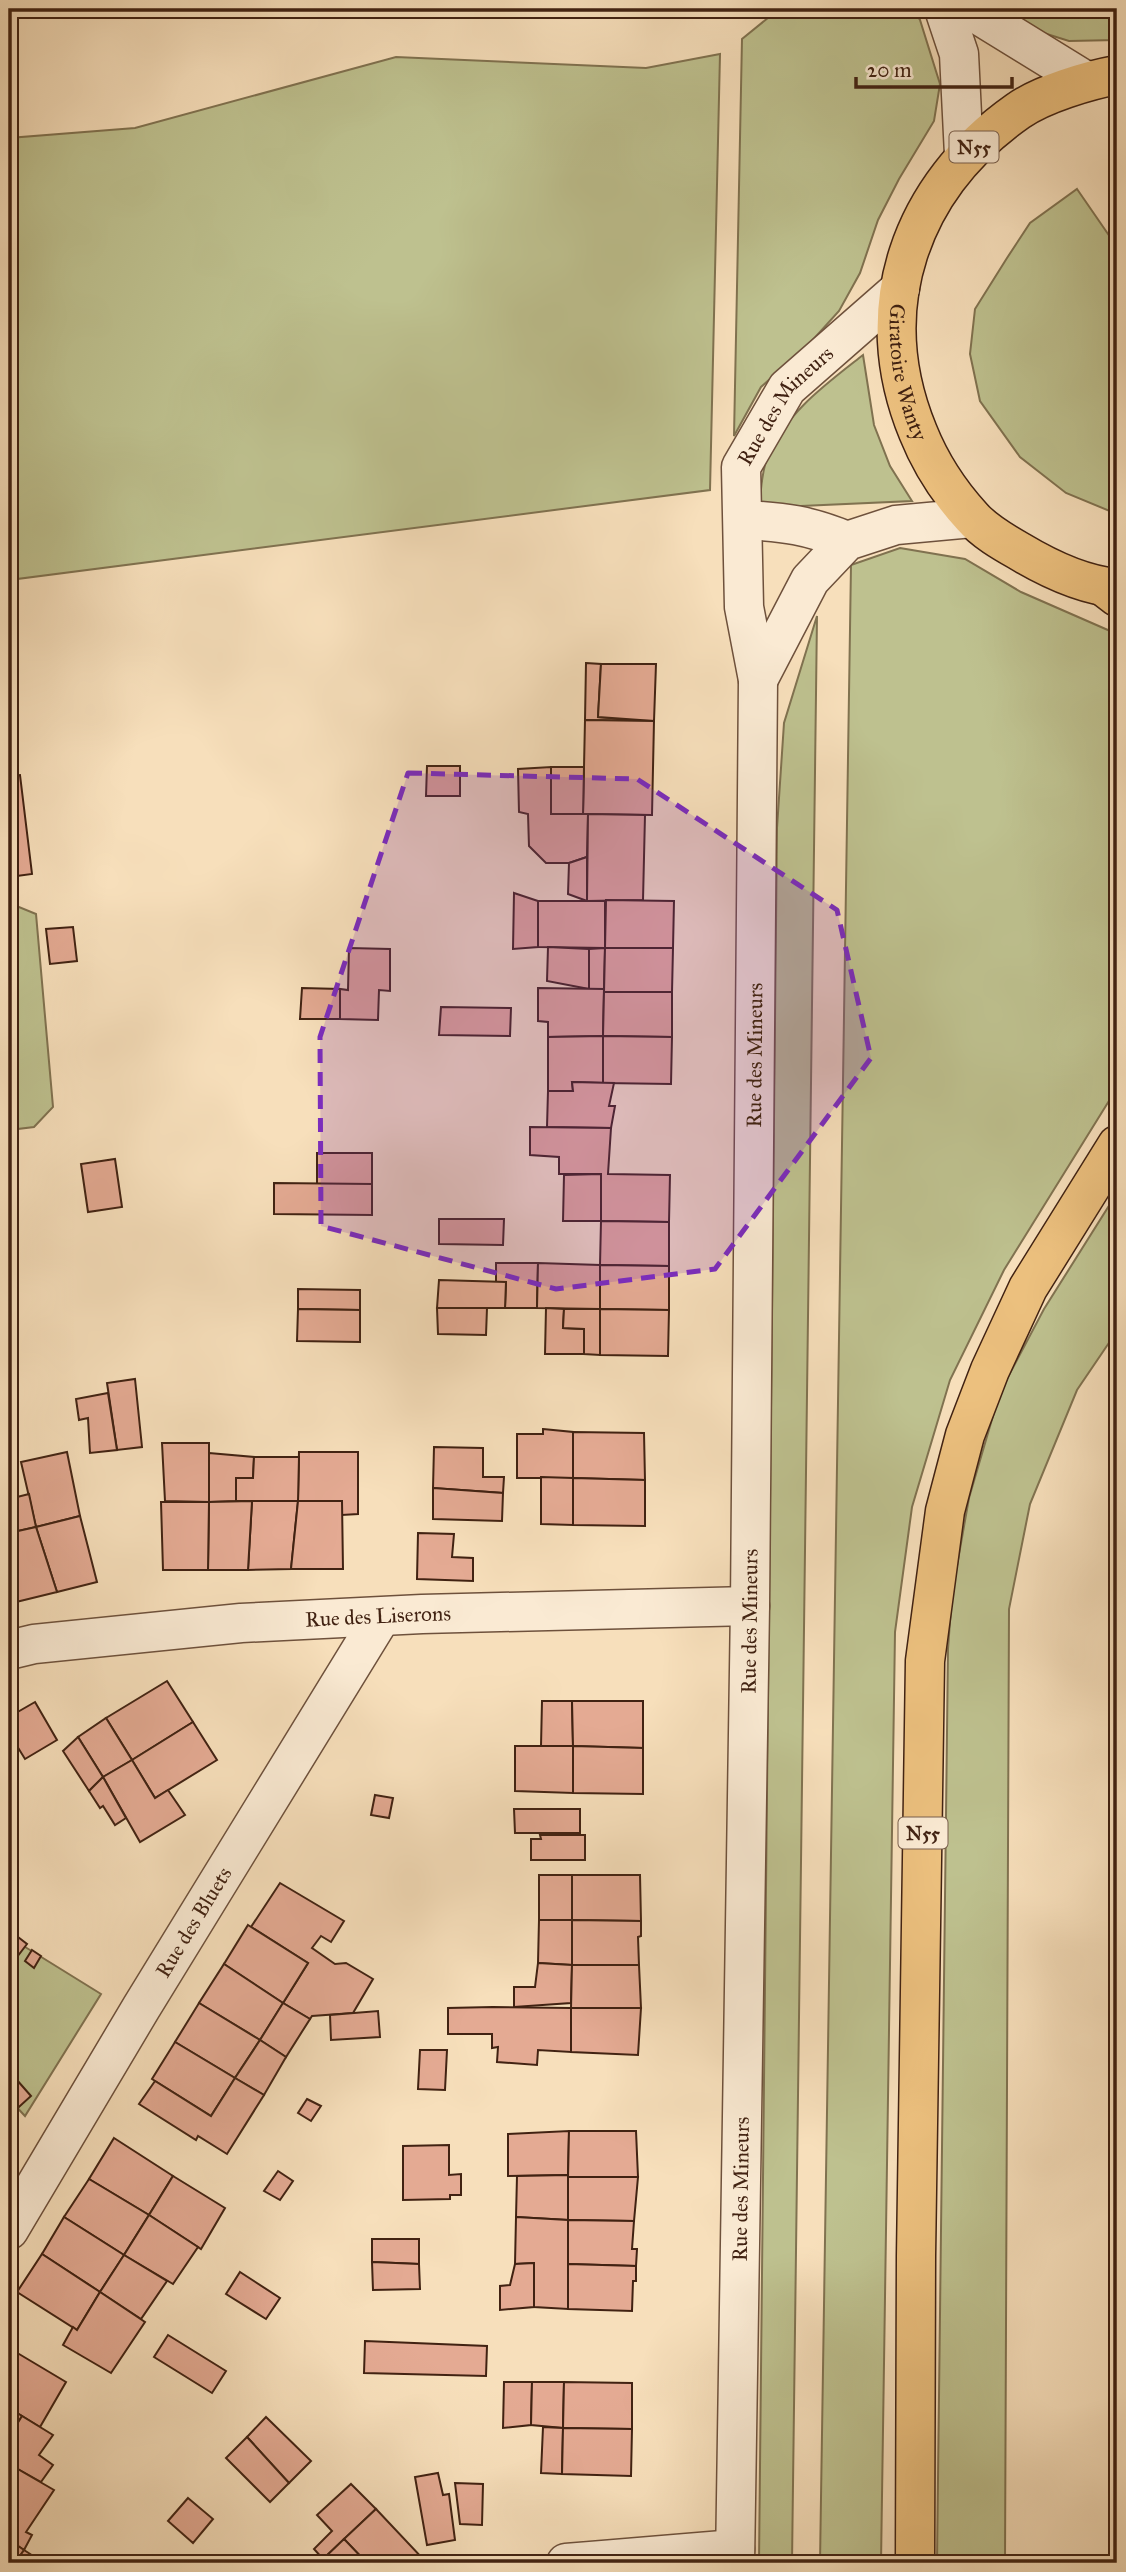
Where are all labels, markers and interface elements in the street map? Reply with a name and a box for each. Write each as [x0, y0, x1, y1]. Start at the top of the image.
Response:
scale bar [856, 46, 1012, 90]
text: 20 m [867, 57, 912, 83]
road number: N55 [950, 132, 998, 162]
street label: Giratoire Wanty [884, 303, 934, 446]
street label: Rue des Mineurs [732, 340, 839, 470]
street label: Rue des Mineurs [741, 983, 768, 1128]
street label: Rue des Mineurs [736, 1549, 763, 1694]
street label: Rue des Liserons [305, 1600, 451, 1633]
road number: N55 [898, 1817, 948, 1848]
street label: Rue des Bluets [150, 1862, 237, 1982]
street label: Rue des Mineurs [727, 2116, 755, 2262]

